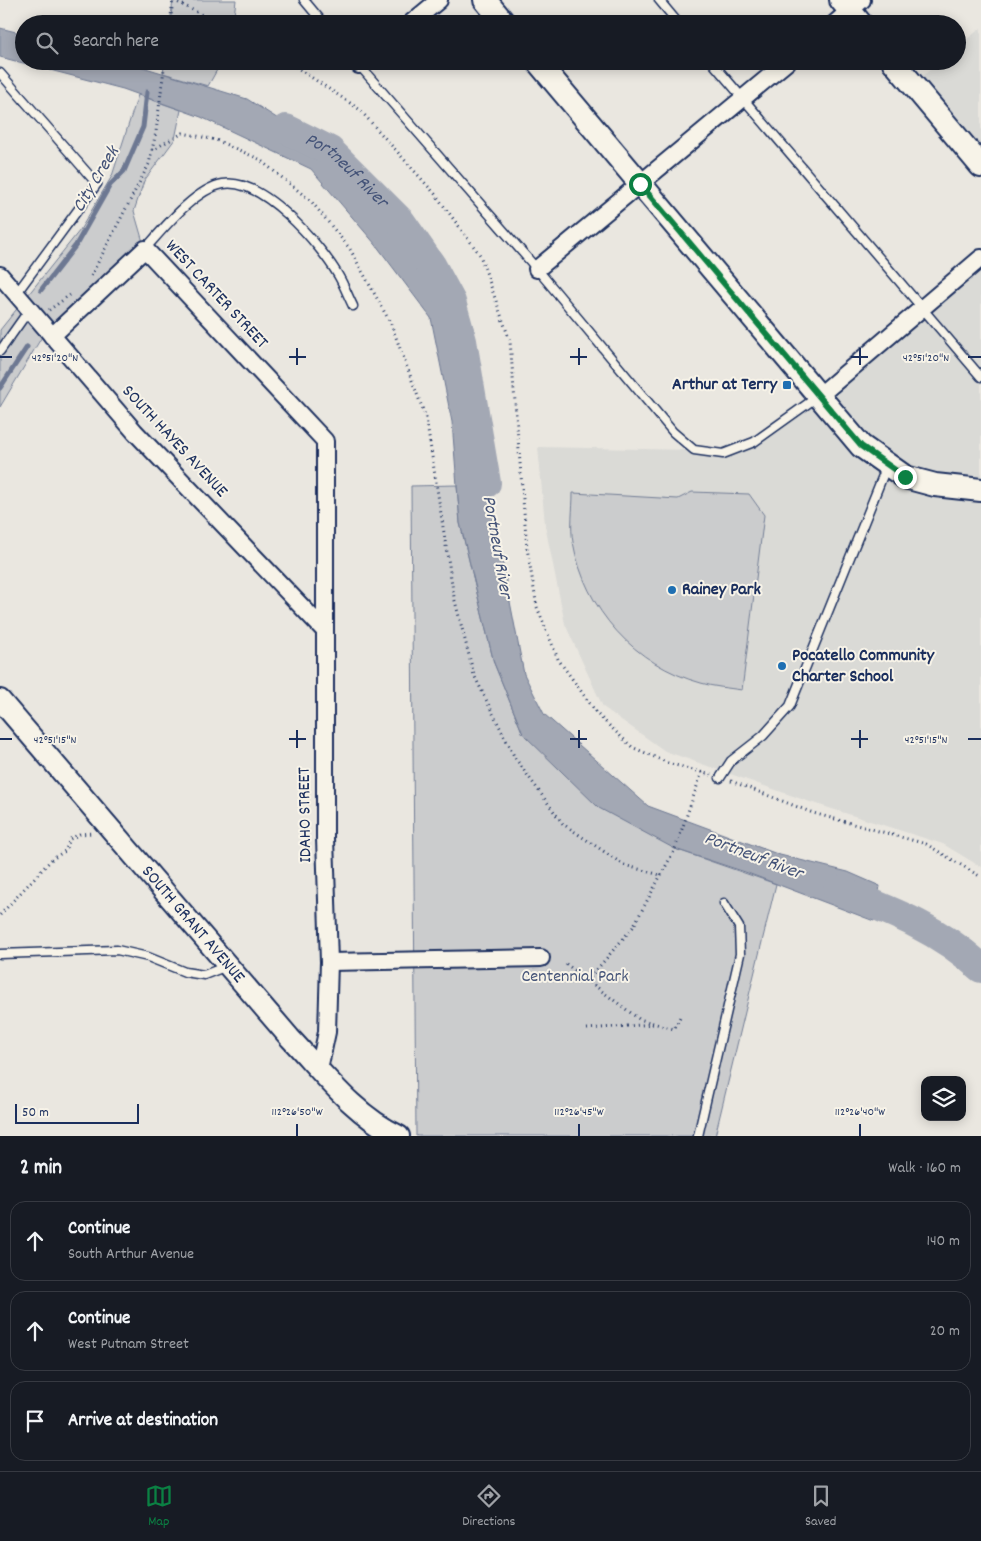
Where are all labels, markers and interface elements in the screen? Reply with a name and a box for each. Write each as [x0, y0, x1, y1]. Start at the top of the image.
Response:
search box [15, 15, 966, 70]
icon: search [33, 29, 61, 57]
text: Search here [73, 29, 159, 56]
water label: Portneuf River [300, 127, 395, 216]
water label: City Creek [67, 140, 128, 218]
route start [629, 173, 652, 196]
street label: WEST CARTER STREET [159, 235, 273, 355]
text: 42°51'20"N [32, 350, 78, 367]
text: 42°51'20"N [903, 350, 949, 367]
place label: Arthur at Terry [672, 373, 778, 398]
marker: Arthur at Terry [781, 379, 793, 391]
street label: SOUTH HAYES AVENUE [115, 380, 233, 504]
route end [894, 466, 917, 489]
water label: Portneuf River [474, 494, 519, 602]
place label: Rainey Park [682, 578, 761, 603]
marker: Rainey Park [666, 584, 678, 596]
place label: Pocatello Community Charter School [792, 644, 935, 690]
marker: Pocatello Community Charter School [776, 660, 788, 672]
text: 42°51'15"N [33, 732, 77, 749]
text: 42°51'15"N [904, 732, 948, 749]
street label: IDAHO STREET [293, 767, 319, 863]
water label: Portneuf River [700, 826, 808, 889]
street label: SOUTH GRANT AVENUE [135, 860, 250, 989]
park label: Centennial Park [521, 965, 629, 990]
map controls [921, 1076, 966, 1121]
button: layers [921, 1076, 966, 1121]
scale bar [15, 1101, 139, 1124]
text: 50 m [22, 1103, 49, 1123]
text: 112°26'50"W [271, 1104, 323, 1121]
text: 112°26'45"W [554, 1104, 604, 1121]
text: 112°26'40"W [835, 1104, 885, 1121]
text: 2 min [20, 1154, 62, 1184]
text: Walk · 160 m [888, 1157, 961, 1180]
text: Continue [68, 1216, 130, 1243]
icon: ahead [21, 1227, 49, 1255]
text: 140 m [926, 1230, 960, 1253]
text: South Arthur Avenue [68, 1243, 194, 1266]
text: Continue [68, 1306, 130, 1333]
icon: ahead [21, 1317, 49, 1345]
text: 20 m [930, 1320, 960, 1343]
text: West Putnam Street [68, 1333, 189, 1356]
icon: arrive [21, 1407, 49, 1435]
text: Arrive at destination [68, 1408, 218, 1435]
tab: Map [145, 1482, 173, 1532]
tab: Directions [462, 1482, 515, 1532]
tab: Saved [805, 1482, 836, 1532]

